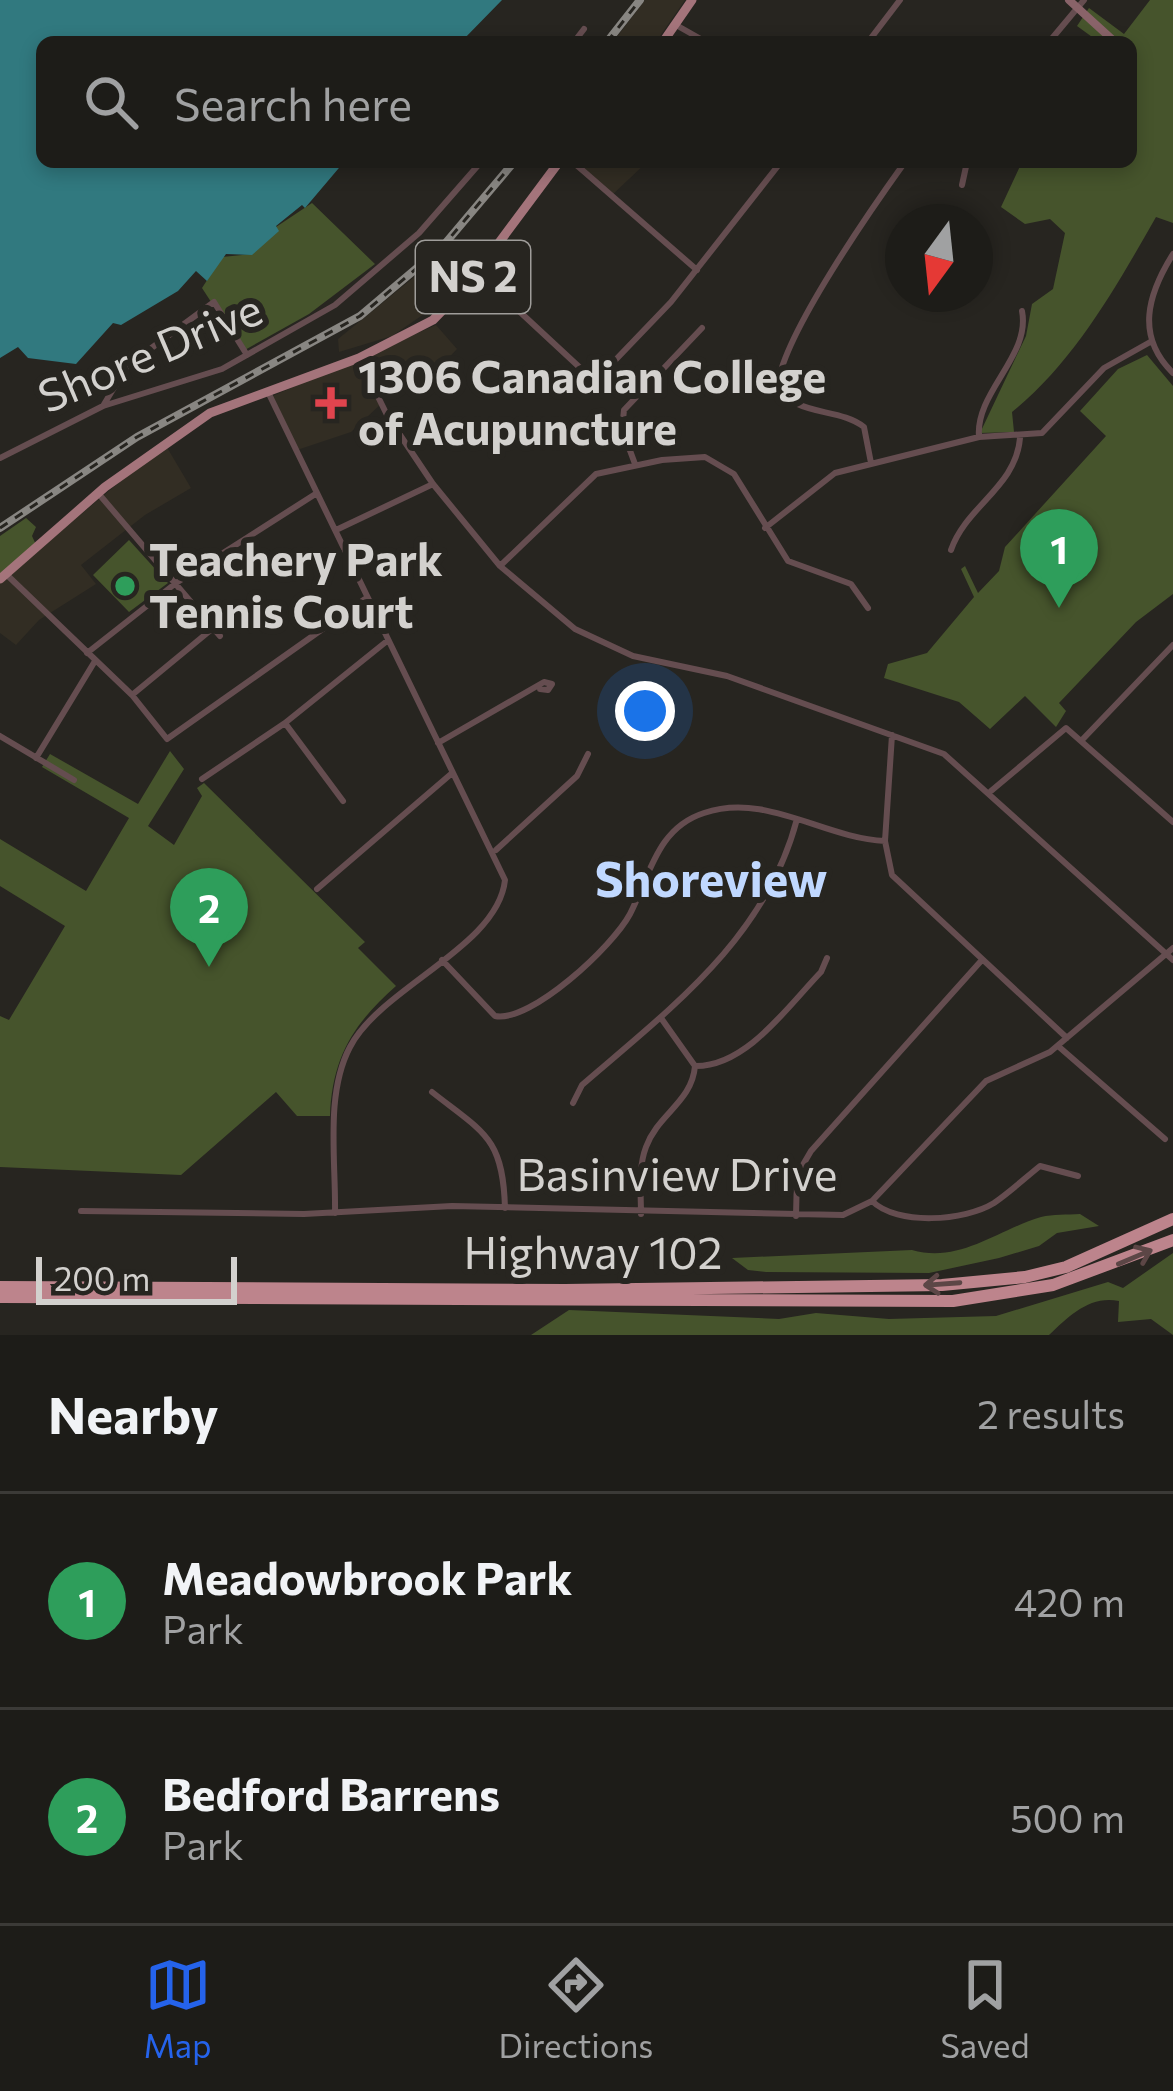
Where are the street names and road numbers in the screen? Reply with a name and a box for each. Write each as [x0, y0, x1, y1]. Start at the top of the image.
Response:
road number: NS 2 [416, 241, 530, 313]
street label: Shore Drive [29, 279, 269, 422]
street label: Basinview Drive [516, 1145, 838, 1200]
street label: Highway 102 [464, 1223, 722, 1278]

